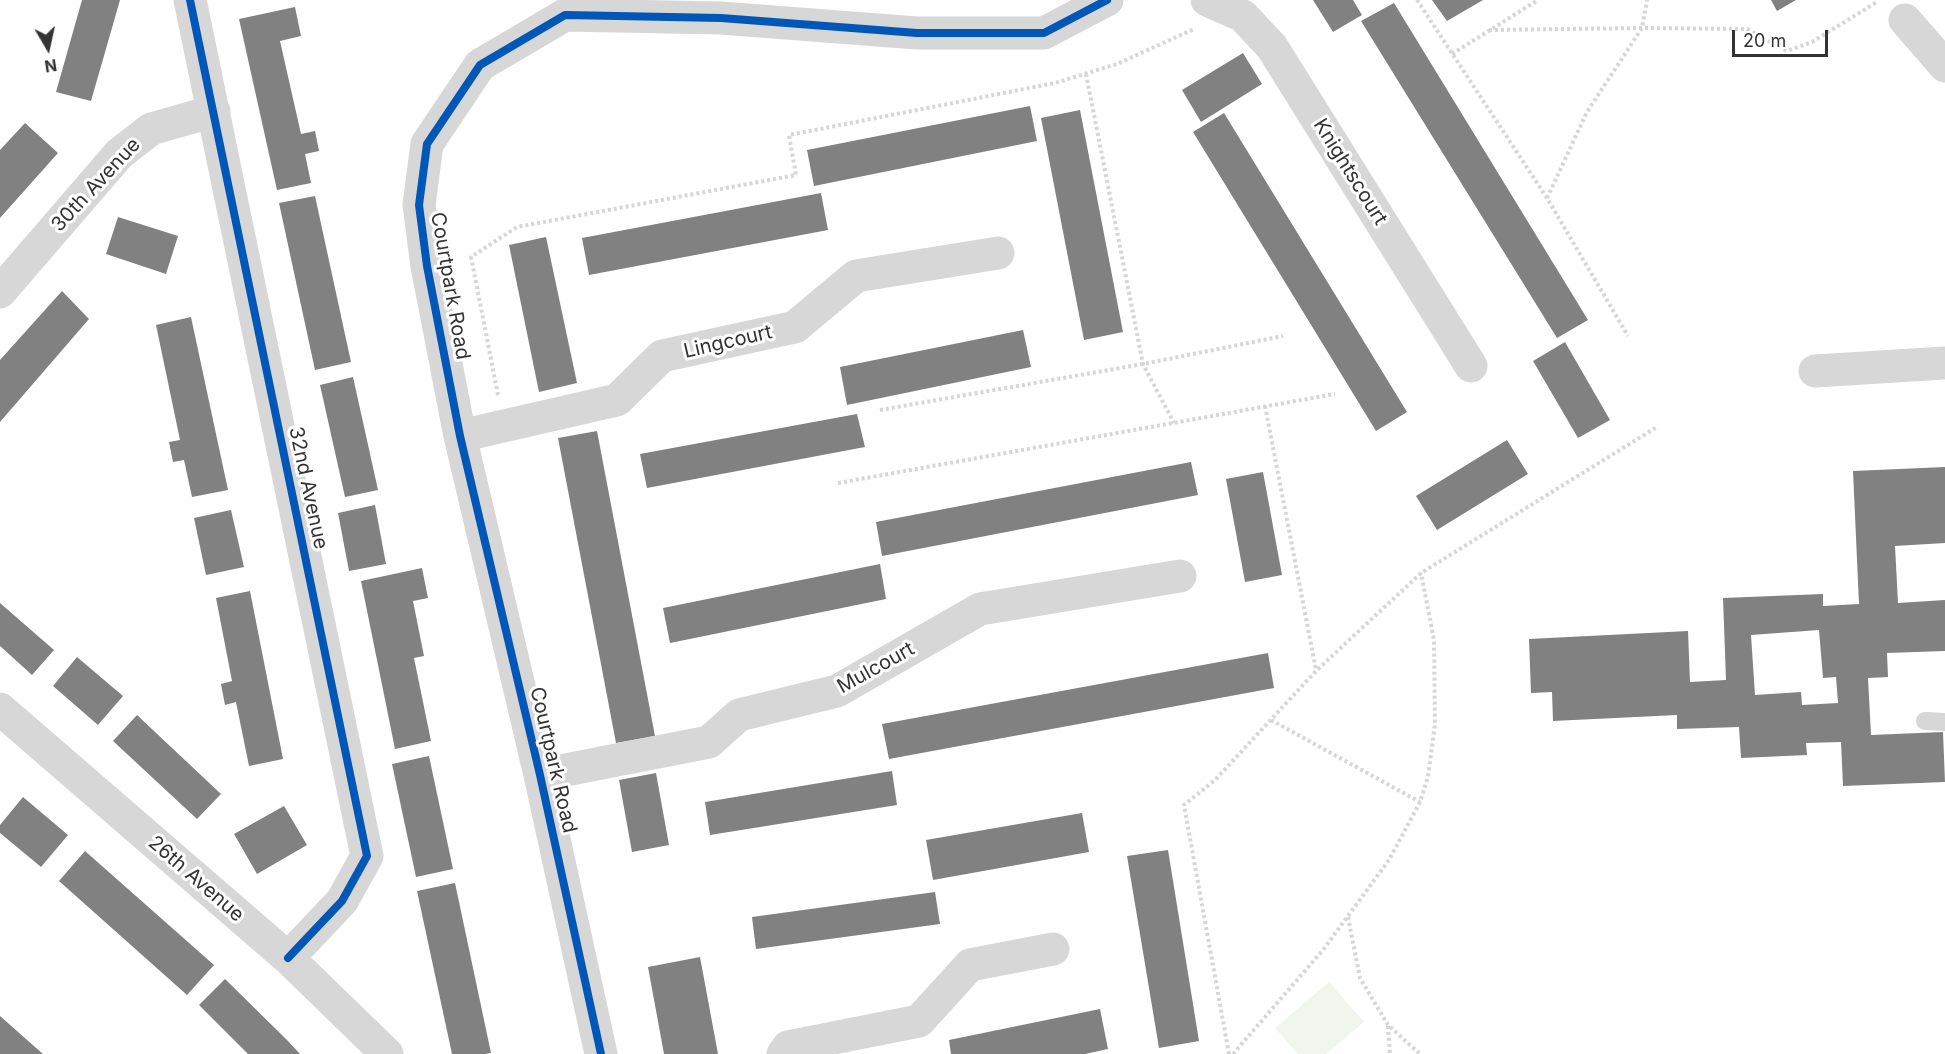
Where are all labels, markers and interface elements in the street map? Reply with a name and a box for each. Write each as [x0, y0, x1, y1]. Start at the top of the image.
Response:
north arrow [18, 18, 78, 78]
scale bar [1735, 18, 1831, 56]
text: 20 m [1743, 30, 1786, 51]
text: N [43, 55, 58, 77]
street label: Knightscourt [1308, 114, 1392, 230]
street label: 30th Avenue [46, 133, 146, 237]
street label: Courtpark Road [425, 210, 475, 362]
street label: Lingcourt [682, 320, 774, 364]
street label: 32nd Avenue [283, 425, 333, 551]
street label: Mulcourt [833, 637, 919, 699]
street label: Courtpark Road [525, 685, 581, 835]
street label: 26th Avenue [143, 831, 249, 927]

